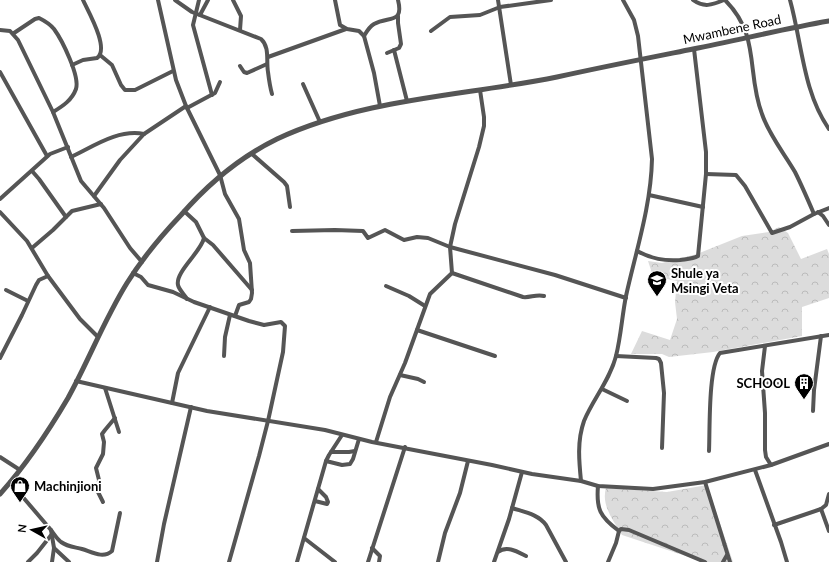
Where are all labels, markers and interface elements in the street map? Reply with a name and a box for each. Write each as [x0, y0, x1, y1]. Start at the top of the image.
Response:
street label: Mwambene Road [682, 11, 782, 47]
place label: Shule ya Msingi Veta [671, 265, 739, 296]
school or university icon: Shule ya Msingi Veta [646, 269, 668, 297]
building icon: SCHOOL [793, 372, 815, 400]
place label: SCHOOL [736, 375, 790, 391]
shop icon: Machinjioni [9, 475, 31, 503]
place label: Machinjioni [34, 478, 102, 494]
north arrow [12, 510, 52, 550]
text: N [15, 523, 29, 534]

